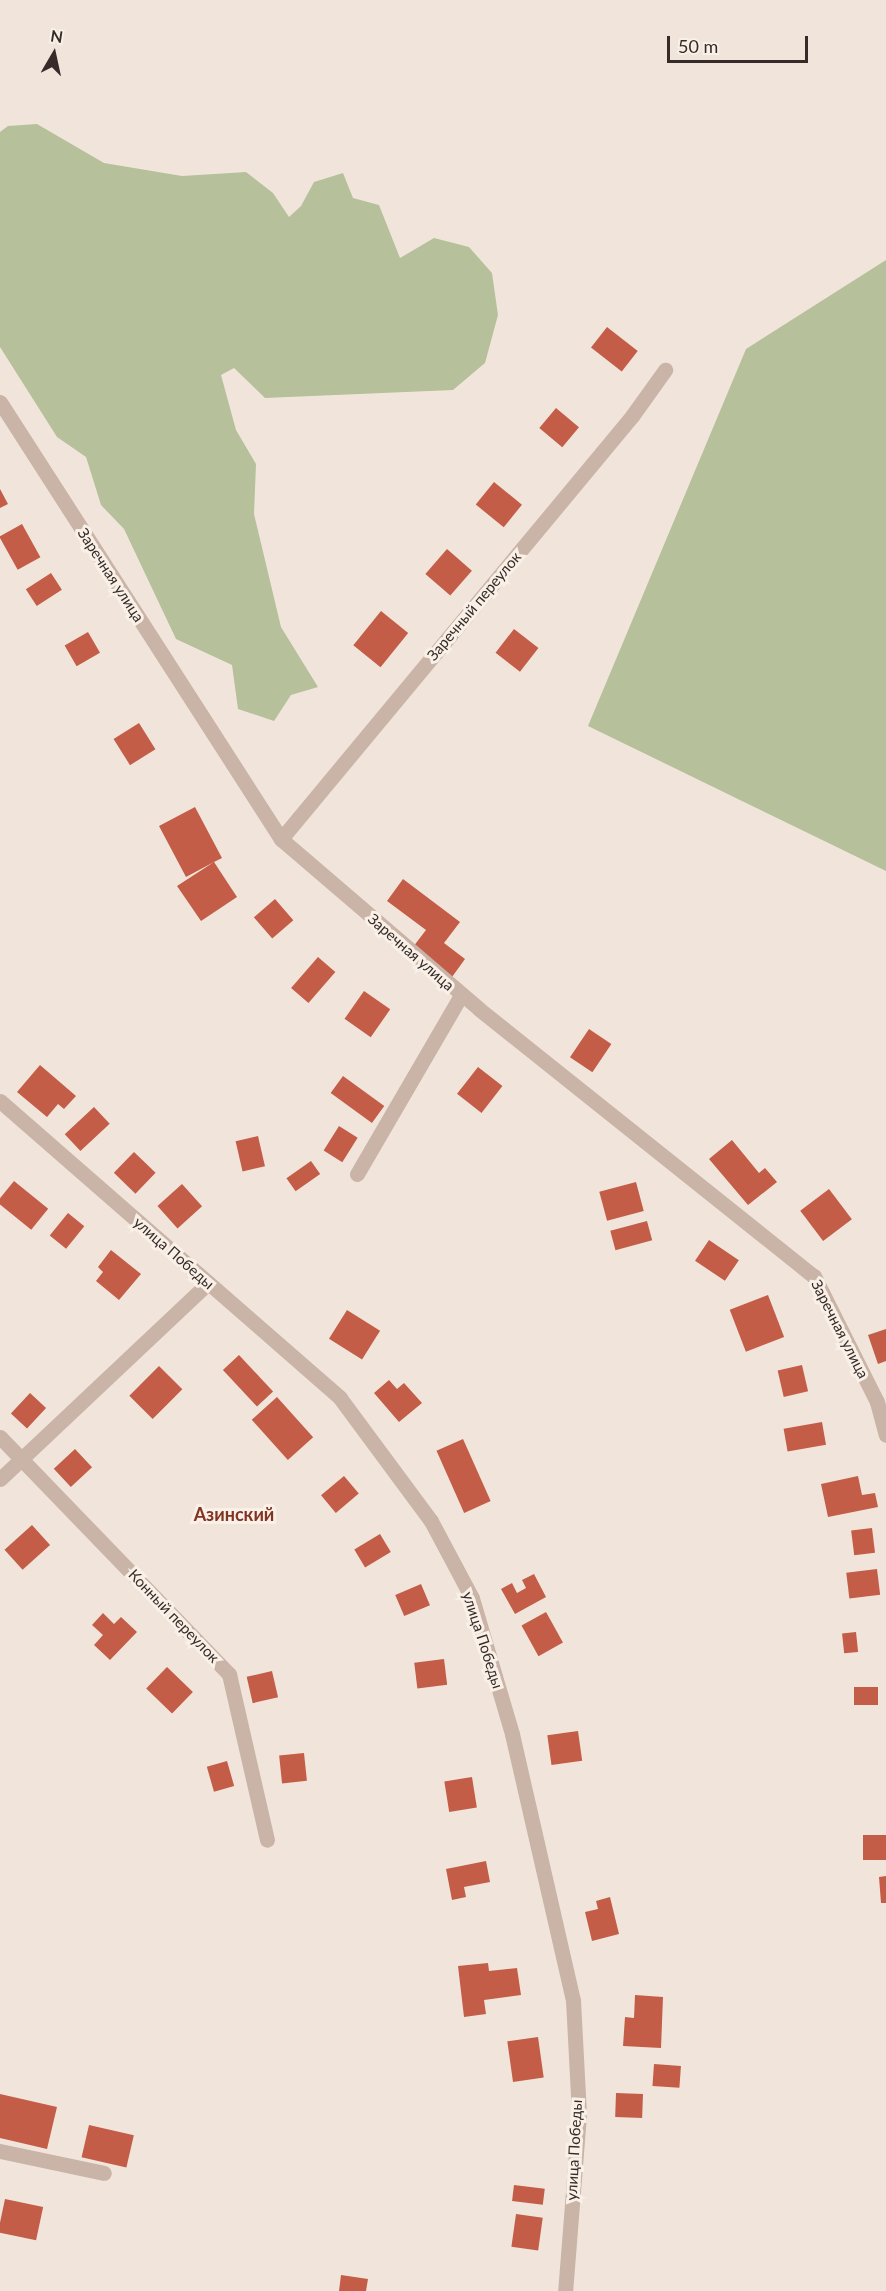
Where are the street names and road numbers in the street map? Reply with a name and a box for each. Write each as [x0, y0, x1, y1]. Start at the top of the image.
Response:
street label: Заречная улица [74, 525, 148, 625]
street label: Заречный переулок [423, 548, 525, 664]
street label: Заречная улица [364, 910, 458, 994]
street label: улица Победы [130, 1213, 218, 1293]
street label: Заречная улица [807, 1277, 873, 1381]
street label: Конный переулок [125, 1566, 223, 1666]
street label: улица Победы [459, 1589, 507, 1691]
street label: улица Победы [562, 2099, 586, 2201]

